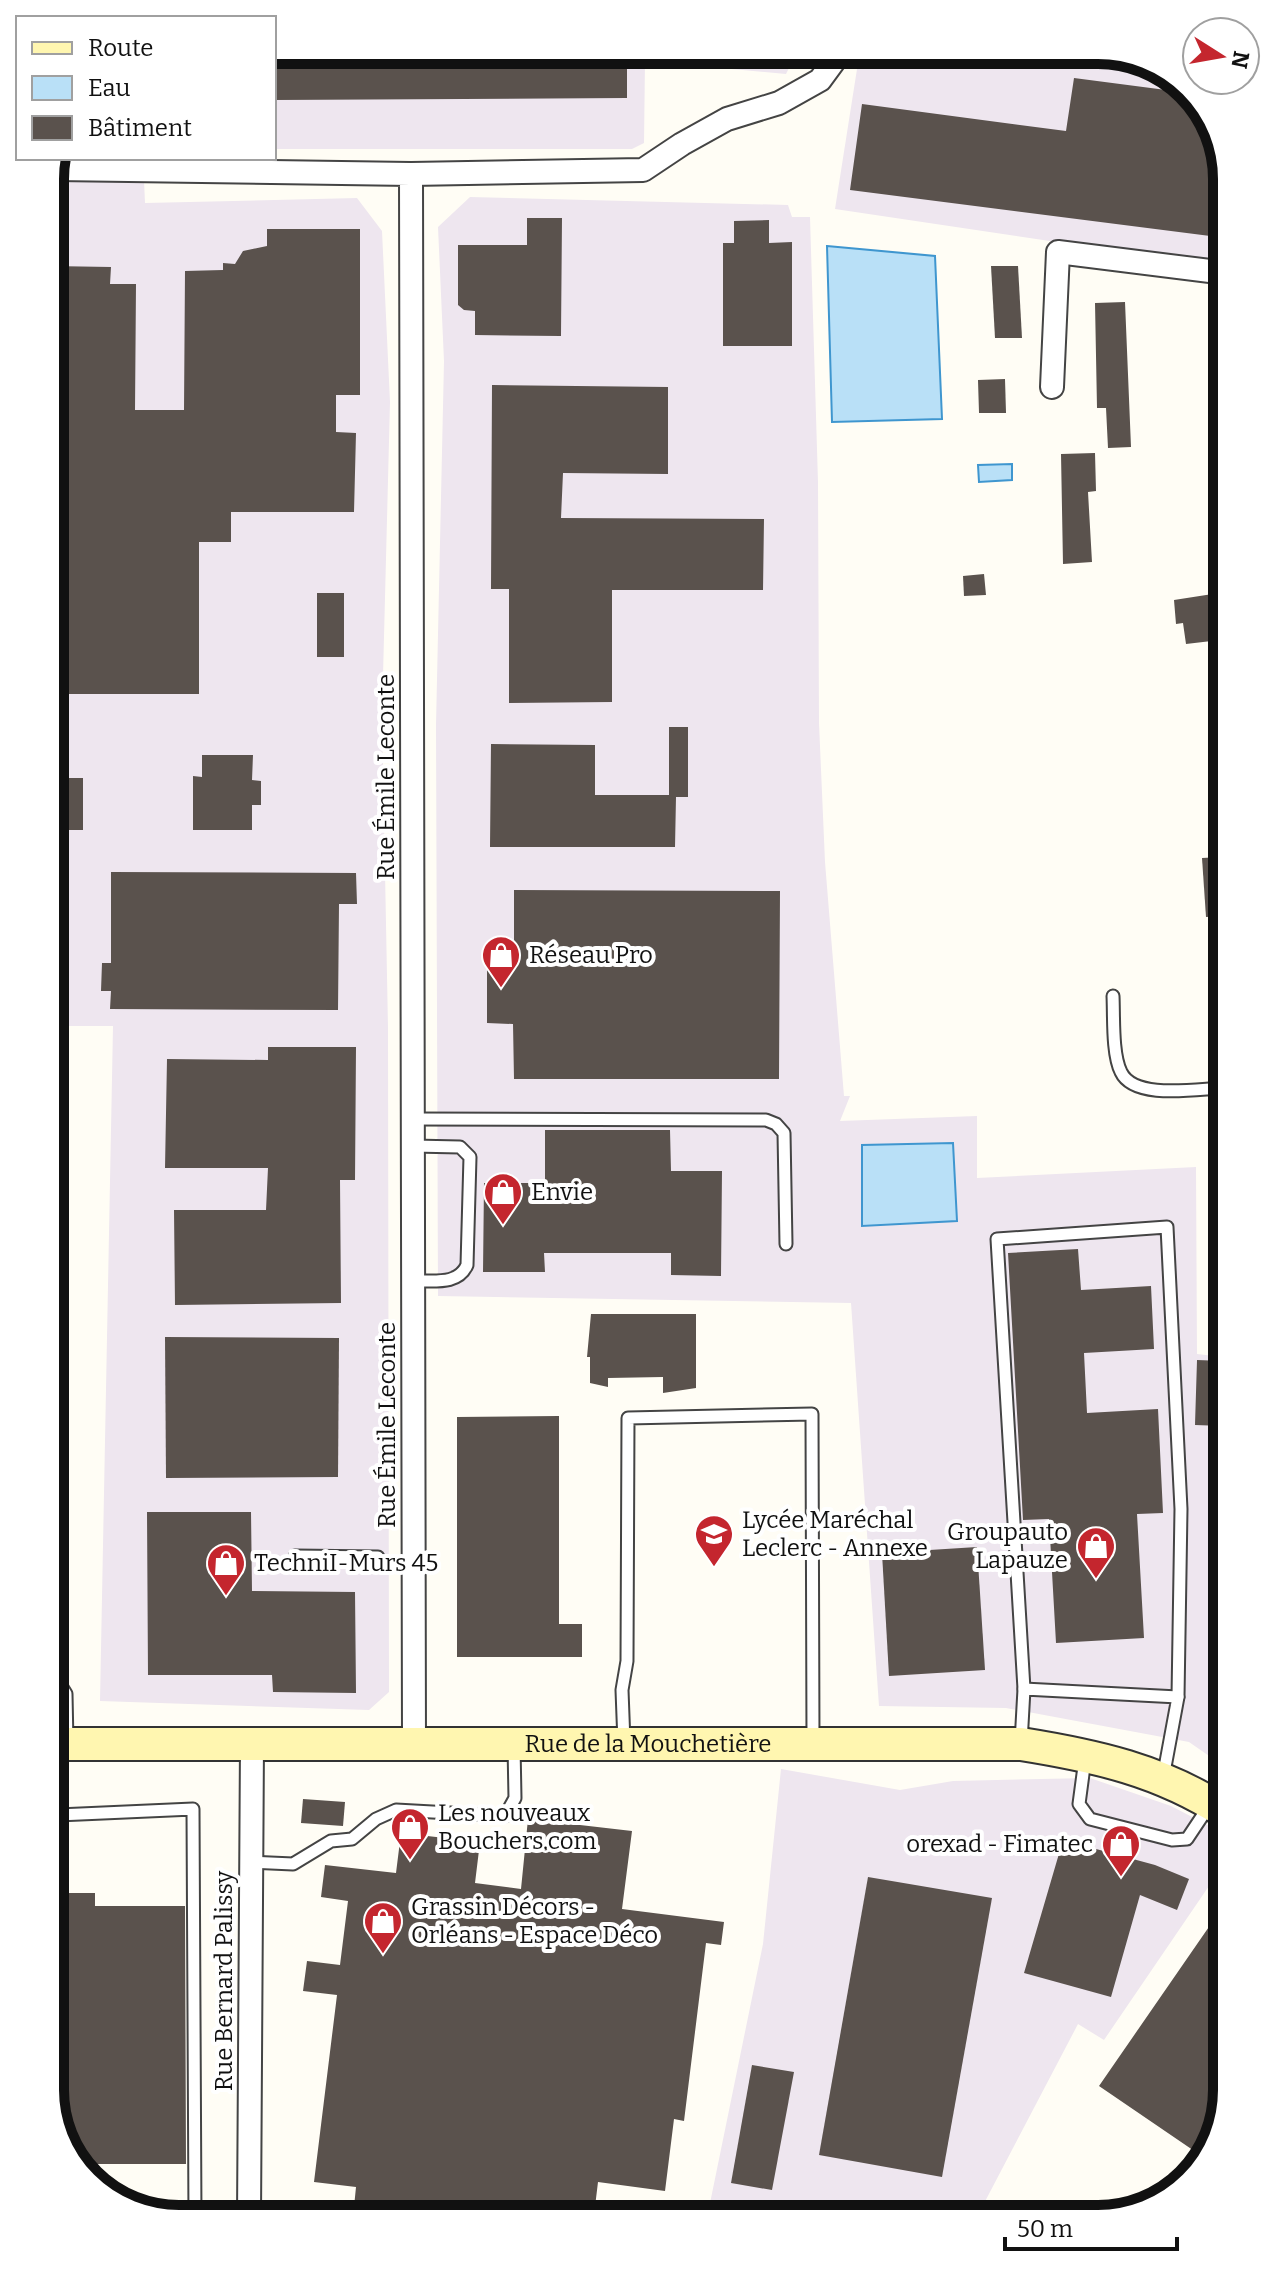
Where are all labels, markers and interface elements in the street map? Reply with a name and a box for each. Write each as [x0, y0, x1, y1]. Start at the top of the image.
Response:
legend [16, 16, 276, 160]
north arrow [1181, 16, 1261, 96]
text: Route [88, 34, 153, 62]
text: N [1225, 49, 1255, 71]
text: Eau [88, 74, 131, 102]
text: Bâtiment [88, 114, 192, 142]
street label: Rue Émile Leconte [371, 674, 400, 880]
shop icon: Réseau Pro [480, 934, 522, 989]
place label: Réseau Pro [529, 941, 653, 969]
shop icon: Envie [482, 1171, 524, 1226]
place label: Envie [531, 1178, 593, 1206]
street label: Rue Émile Leconte [372, 1322, 401, 1528]
place label: Lycée Maréchal Leclerc - Annexe [742, 1506, 928, 1562]
school or university icon: Lycée Maréchal Leclerc - Annexe [693, 1513, 735, 1568]
place label: Groupauto Lapauze [947, 1518, 1068, 1574]
shop icon: Groupauto Lapauze [1075, 1525, 1117, 1580]
shop icon: TechniI-Murs 45 [205, 1542, 247, 1597]
place label: TechniI-Murs 45 [254, 1549, 438, 1577]
street label: Rue de la Mouchetière [525, 1730, 771, 1758]
place label: Les nouveaux Bouchers.com [438, 1799, 596, 1855]
shop icon: Les nouveaux Bouchers.com [389, 1806, 431, 1861]
shop icon: orexad - Fimatec [1100, 1823, 1142, 1878]
place label: orexad - Fimatec [906, 1830, 1093, 1858]
street label: Rue Bernard Palissy [210, 1871, 238, 2091]
place label: Grassin Décors - Orléans - Espace Déco [411, 1893, 658, 1949]
shop icon: Grassin Décors - Orléans - Espace Déco [362, 1900, 404, 1955]
scale bar [1005, 2201, 1177, 2251]
text: 50 m [1017, 2215, 1073, 2243]

